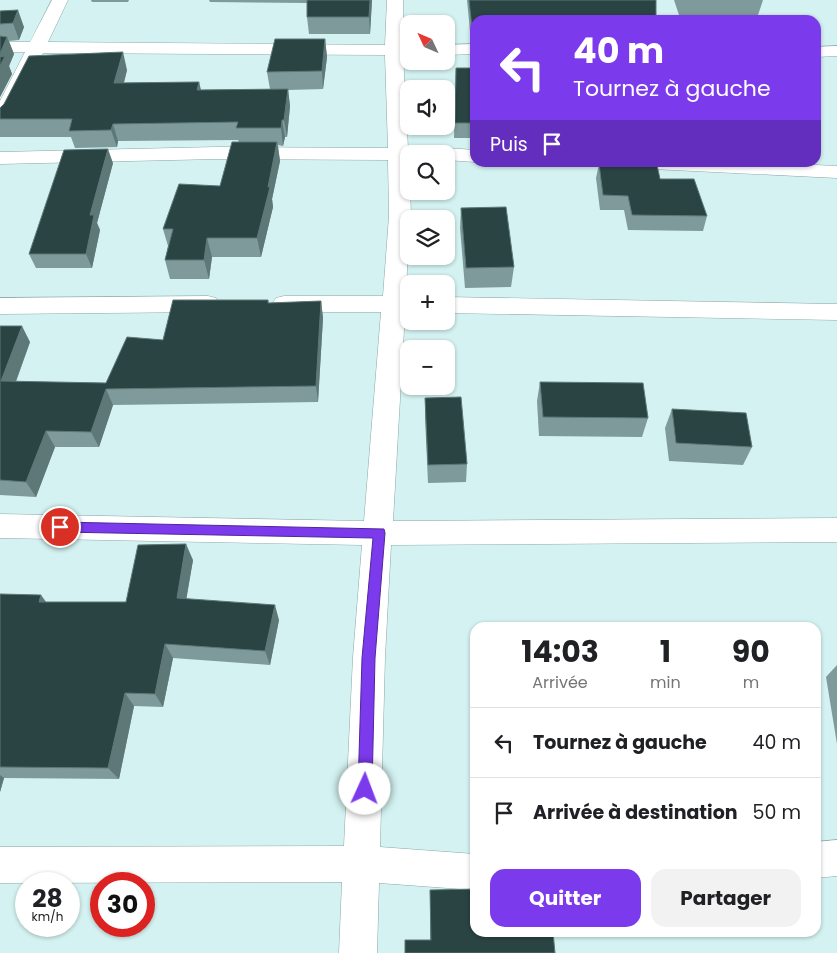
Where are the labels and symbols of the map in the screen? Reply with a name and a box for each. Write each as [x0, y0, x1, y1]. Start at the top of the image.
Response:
north arrow [400, 15, 455, 70]
pin [39, 506, 81, 548]
position arrow [338, 762, 390, 814]
speed limit sign: 30 [90, 872, 155, 937]

